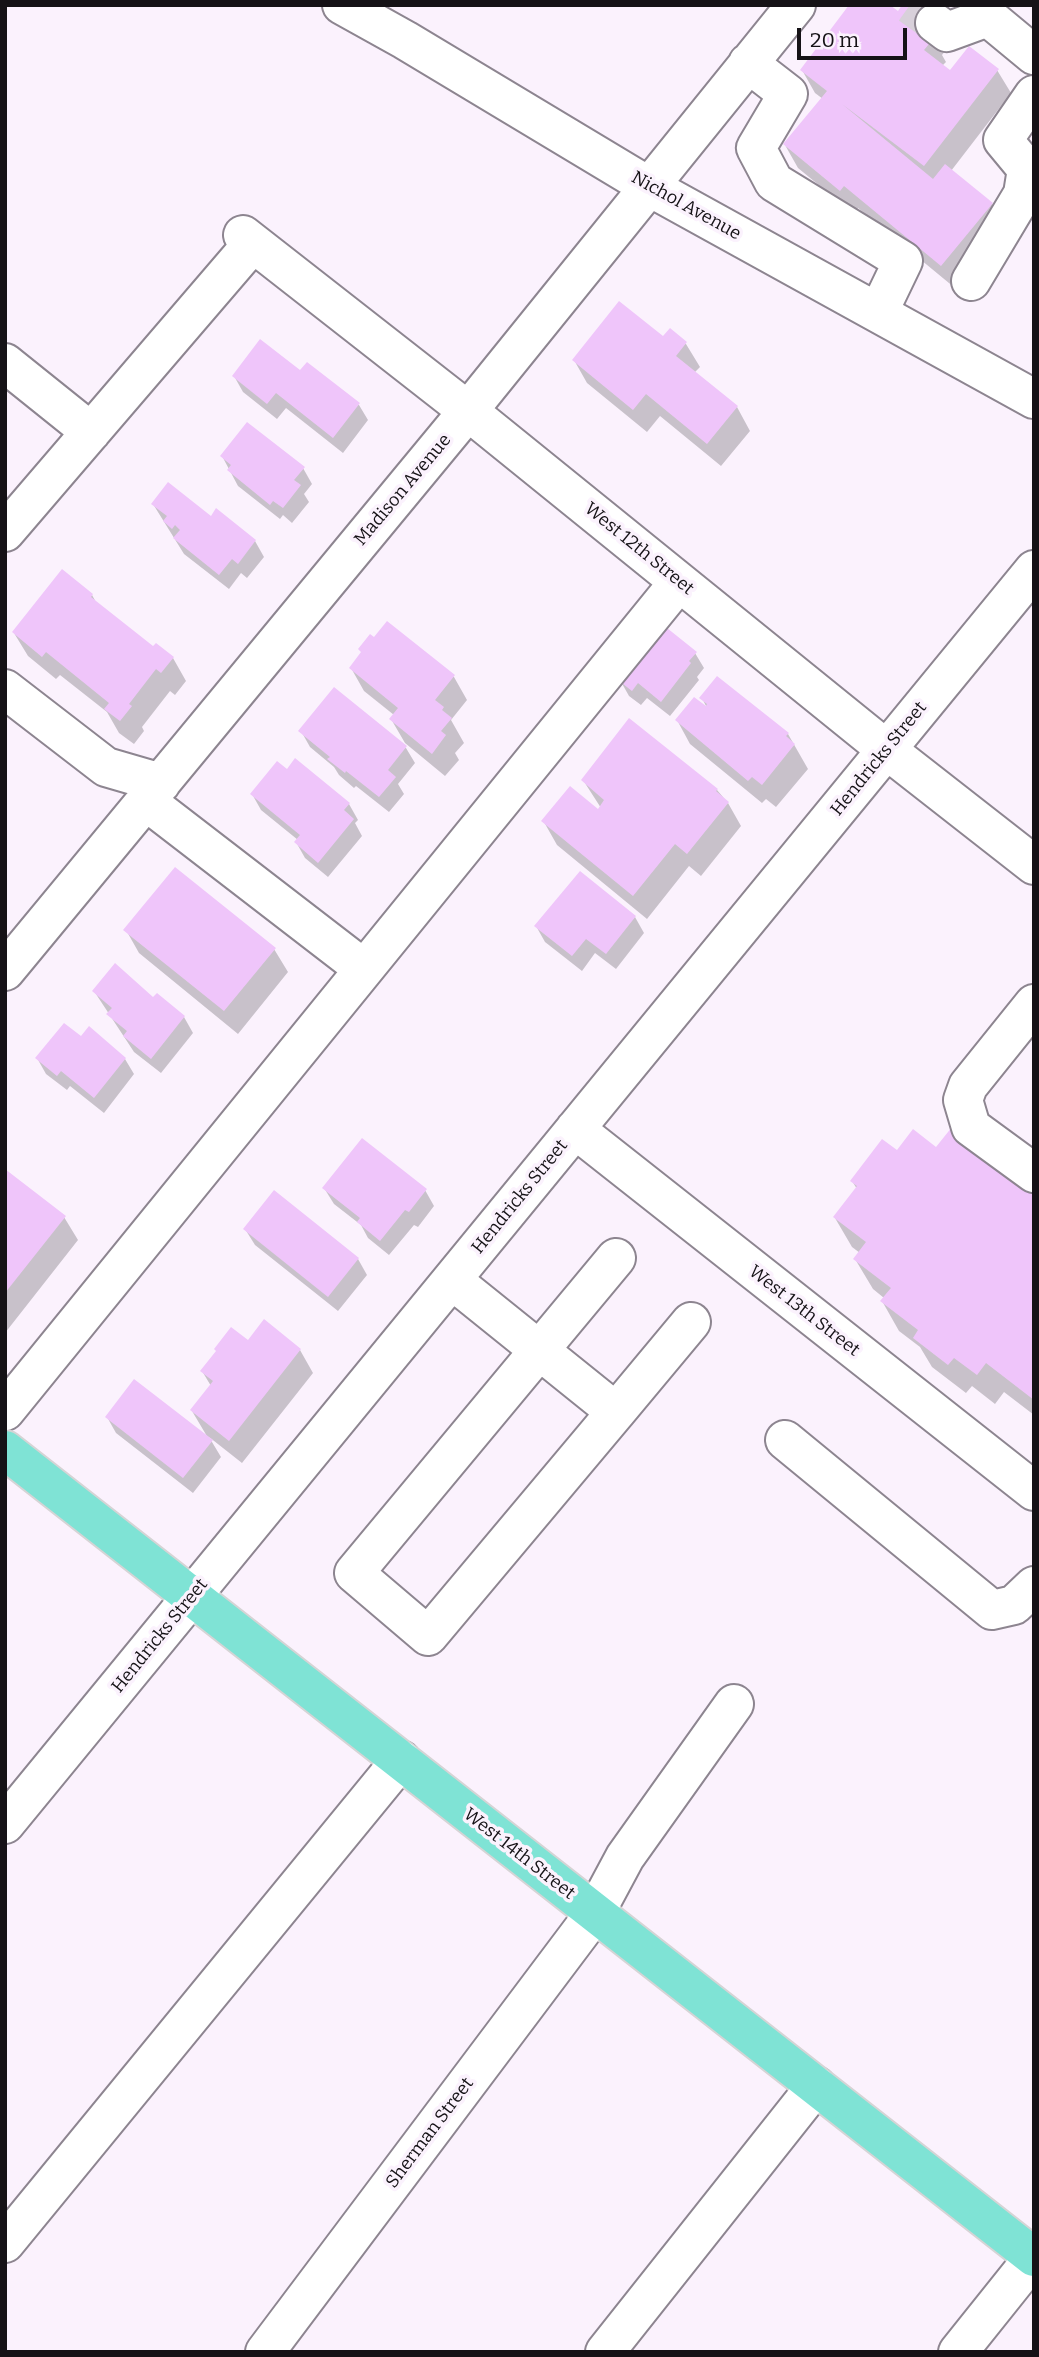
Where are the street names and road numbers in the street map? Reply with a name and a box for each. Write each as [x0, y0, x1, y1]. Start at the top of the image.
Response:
street label: Nichol Avenue [627, 167, 745, 245]
street label: Madison Avenue [350, 430, 456, 550]
street label: West 12th Street [580, 498, 698, 600]
street label: Hendricks Street [826, 698, 932, 820]
street label: Hendricks Street [467, 1136, 573, 1258]
street label: West 13th Street [744, 1261, 864, 1361]
street label: Hendricks Street [107, 1575, 213, 1697]
street label: West 14th Street [459, 1804, 579, 1904]
street label: Sherman Street [382, 2074, 478, 2192]

